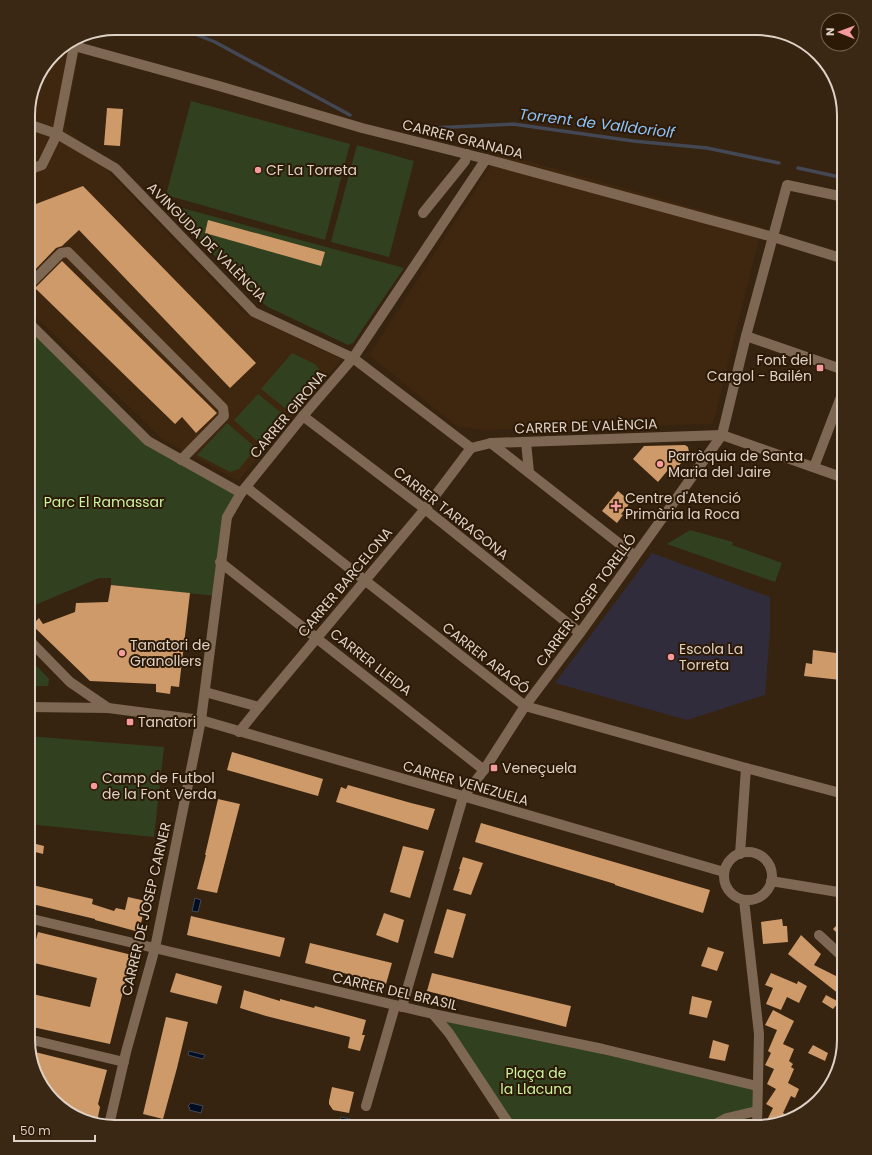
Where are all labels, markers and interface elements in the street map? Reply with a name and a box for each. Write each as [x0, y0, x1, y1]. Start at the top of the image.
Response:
north arrow [820, 12, 860, 52]
text: N [822, 28, 838, 36]
water label: Torrent de Valldoriolf [518, 103, 677, 143]
street label: CARRER GRANADA [400, 114, 526, 164]
place label: CF La Torreta [266, 160, 357, 180]
marker: CF La Torreta [253, 165, 263, 175]
street label: AVINGUDA DE VALÈNCIA [143, 178, 271, 306]
place label: Font del Cargol - Bailén [707, 350, 812, 386]
marker: Font del Cargol - Bailén [815, 363, 825, 373]
street label: CARRER GIRONA [245, 365, 331, 463]
street label: CARRER DE VALÈNCIA [514, 414, 658, 438]
place label: Parròquia de Santa Maria del Jaire [668, 446, 803, 482]
marker: Parròquia de Santa Maria del Jaire [655, 459, 665, 469]
street label: CARRER TARRAGONA [389, 462, 513, 564]
place label: Centre d'Atenció Primària la Roca [625, 488, 741, 524]
park label: Parc El Ramassar [44, 492, 164, 512]
marker: Centre d'Atenció Primària la Roca [610, 500, 622, 512]
street label: CARRER BARCELONA [293, 523, 397, 641]
street label: CARRER JOSEP TORELLÓ [531, 530, 641, 670]
street label: CARRER ARAGÓ [438, 617, 534, 699]
street label: CARRER LLEIDA [326, 624, 416, 700]
place label: Tanatori de Granollers [130, 635, 210, 671]
place label: Escola La Torreta [679, 639, 743, 675]
marker: Tanatori de Granollers [117, 648, 127, 658]
marker: Escola La Torreta [666, 652, 676, 662]
place label: Tanatori [138, 712, 196, 732]
marker: Tanatori [125, 717, 135, 727]
street label: CARRER VENEZUELA [401, 755, 531, 811]
place label: Veneçuela [502, 758, 577, 778]
marker: Veneçuela [489, 763, 499, 773]
place label: Camp de Futbol de la Font Verda [102, 768, 217, 804]
marker: Camp de Futbol de la Font Verda [89, 781, 99, 791]
street label: CARRER DE JOSEP CARNER [116, 820, 176, 998]
street label: CARRER DEL BRASIL [330, 967, 460, 1015]
park label: Plaça de la Llacuna [500, 1063, 572, 1099]
scale bar [14, 1117, 95, 1143]
text: 50 m [20, 1122, 51, 1139]

